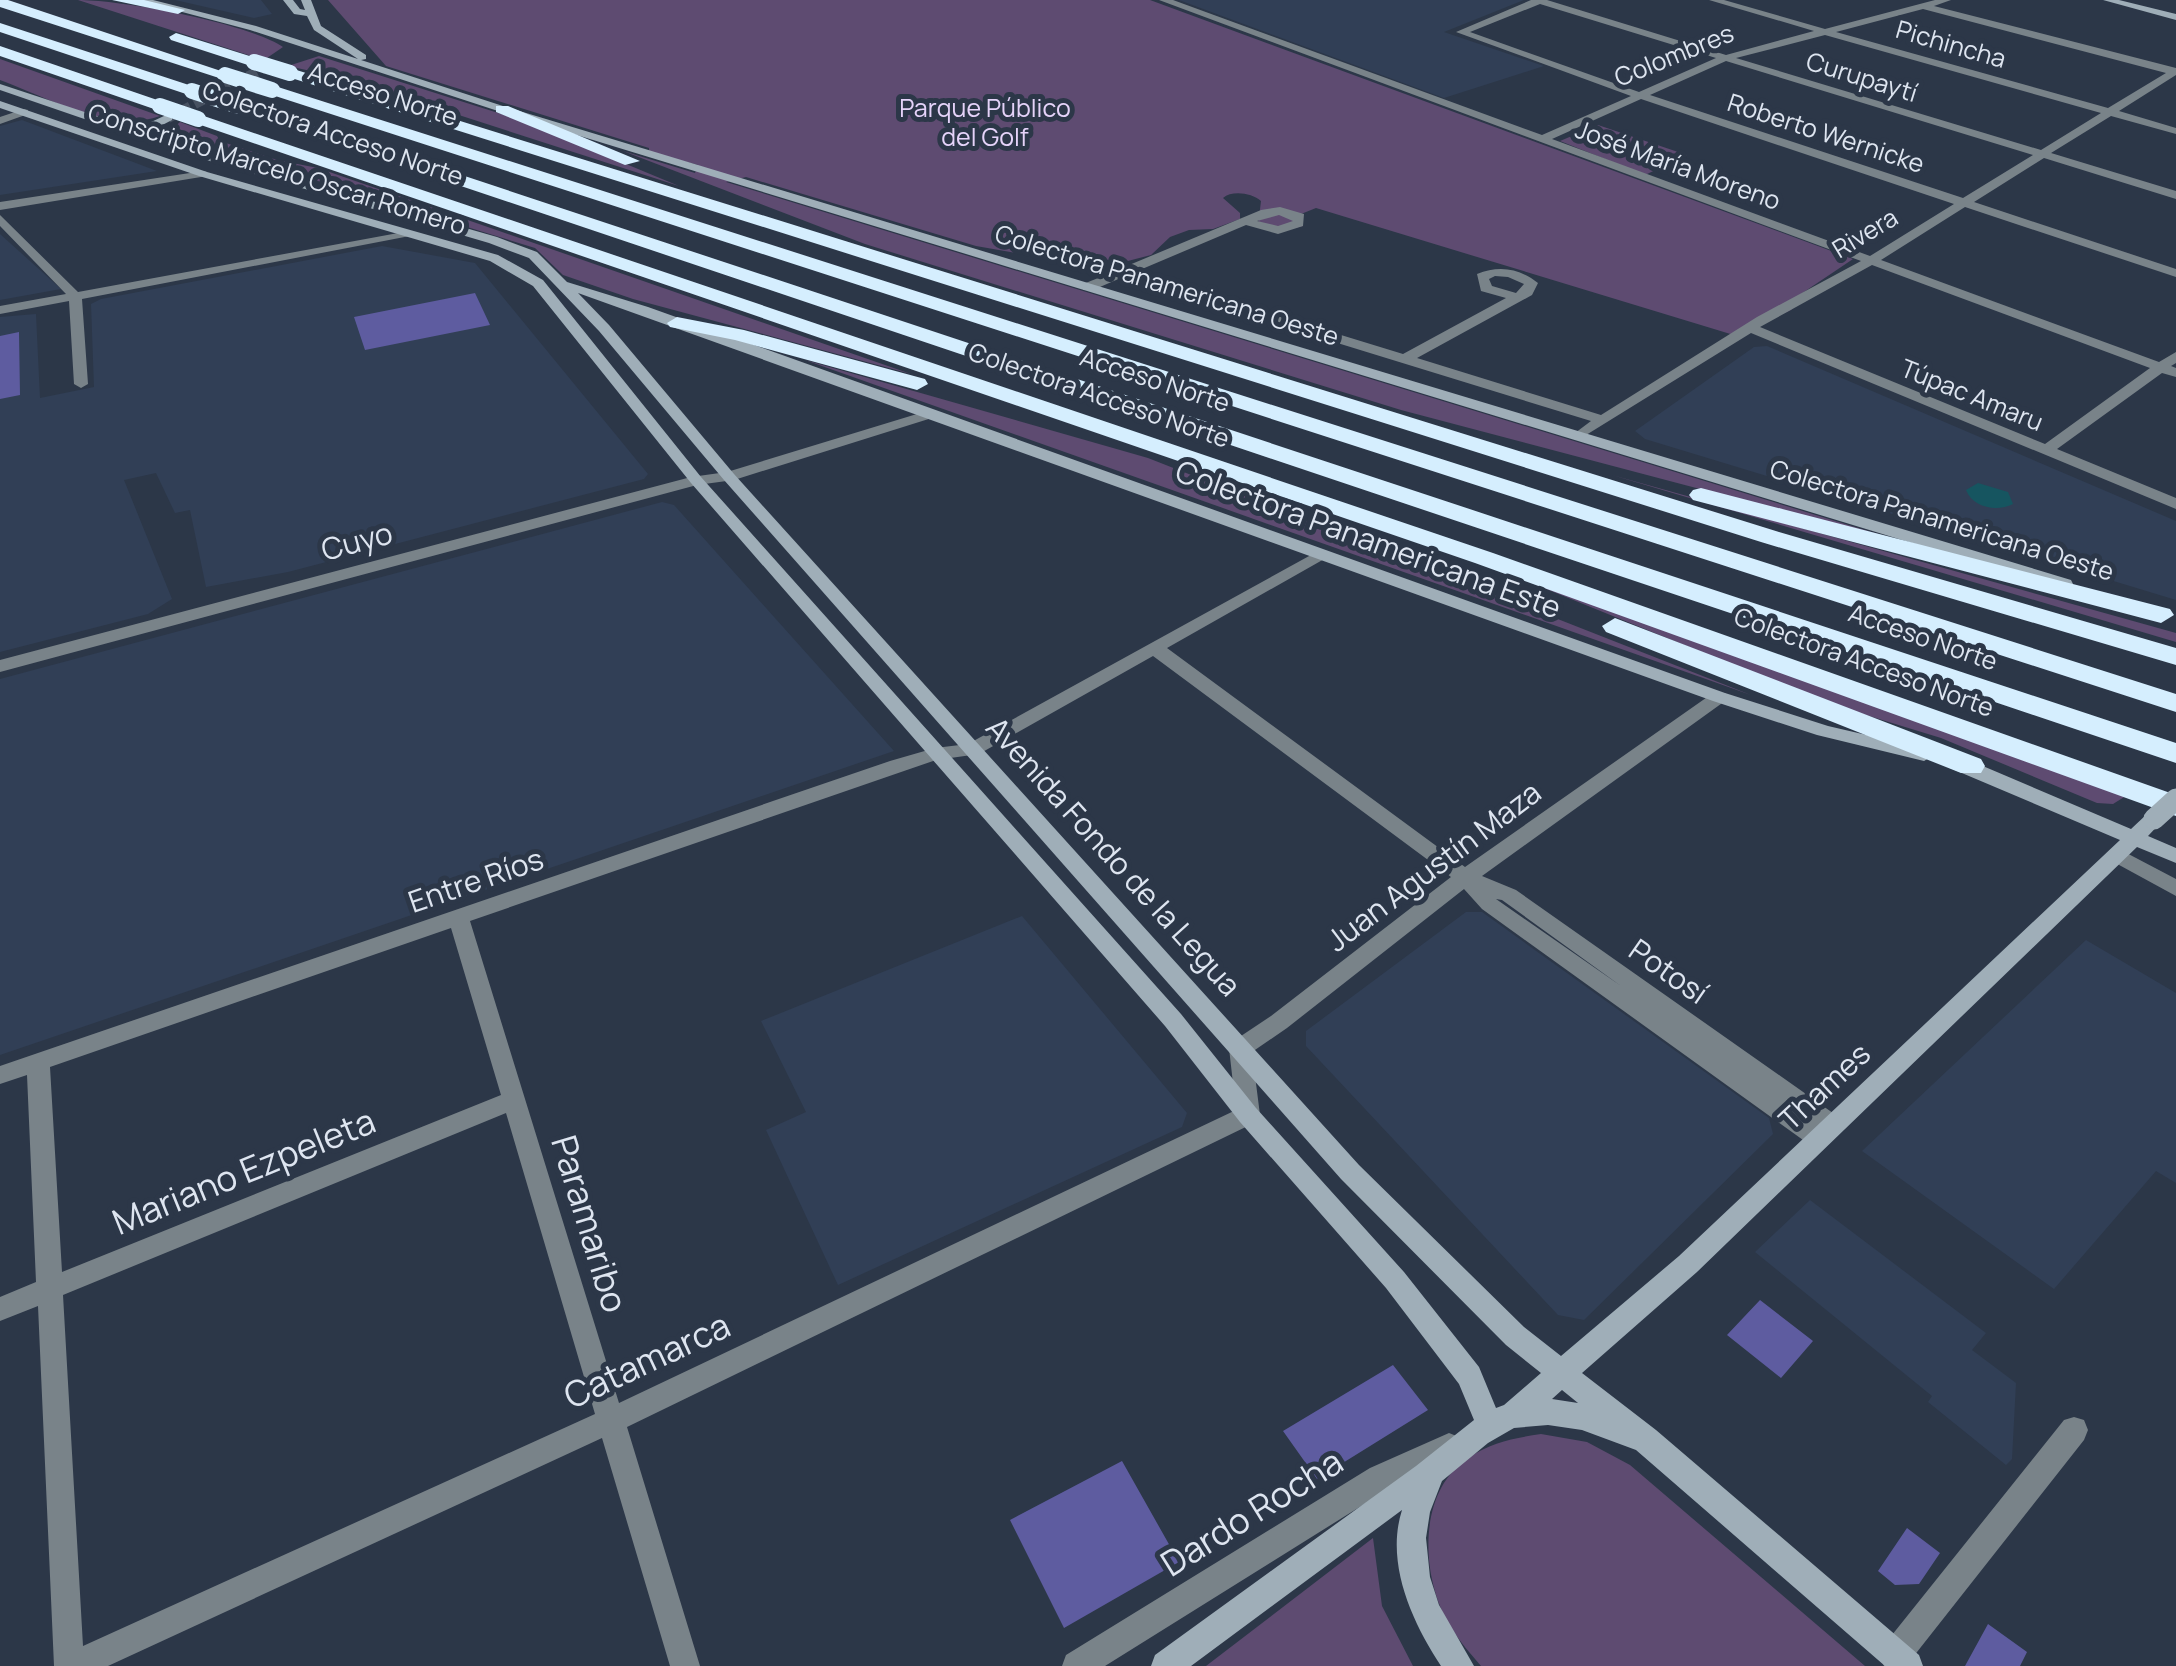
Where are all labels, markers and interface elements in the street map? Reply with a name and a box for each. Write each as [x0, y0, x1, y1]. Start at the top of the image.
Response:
street label: Pichincha [1892, 11, 2010, 76]
street label: Colombres [1609, 15, 1739, 94]
street label: Curupaytí [1802, 43, 1922, 110]
street label: Acceso Norte [304, 53, 462, 134]
street label: Colectora Acceso Norte [198, 71, 468, 194]
street label: Roberto Wernicke [1723, 84, 1929, 181]
park label: Parque Público del Golf [899, 90, 1071, 154]
street label: Conscripto Marcelo Oscar Romero [84, 94, 470, 243]
street label: José María Moreno [1571, 111, 1786, 218]
street label: Rivera [1825, 199, 1904, 266]
street label: Colectora Panamericana Oeste [991, 215, 1343, 354]
street label: Colectora Acceso Norte [964, 333, 1234, 456]
street label: Acceso Norte [1076, 339, 1234, 420]
street label: Túpac Amaru [1896, 350, 2049, 439]
street label: Colectora Panamericana Este [1170, 450, 1567, 627]
street label: Colectora Panamericana Oeste [1766, 450, 2118, 589]
street label: Cuyo [316, 511, 397, 570]
street label: Acceso Norte [1844, 595, 2002, 678]
street label: Colectora Acceso Norte [1729, 598, 1999, 725]
street label: Avenida Fondo de la Legua [978, 708, 1251, 1004]
street label: Juan Agustín Maza [1317, 772, 1549, 960]
street label: Entre Ríos [403, 837, 548, 922]
street label: Potosí [1621, 929, 1716, 1013]
street label: Thames [1769, 1033, 1879, 1139]
street label: Mariano Ezpeleta [105, 1097, 382, 1246]
street label: Paramaribo [540, 1129, 640, 1318]
street label: Catamarca [556, 1301, 737, 1419]
street label: Dardo Rocha [1151, 1437, 1352, 1587]

